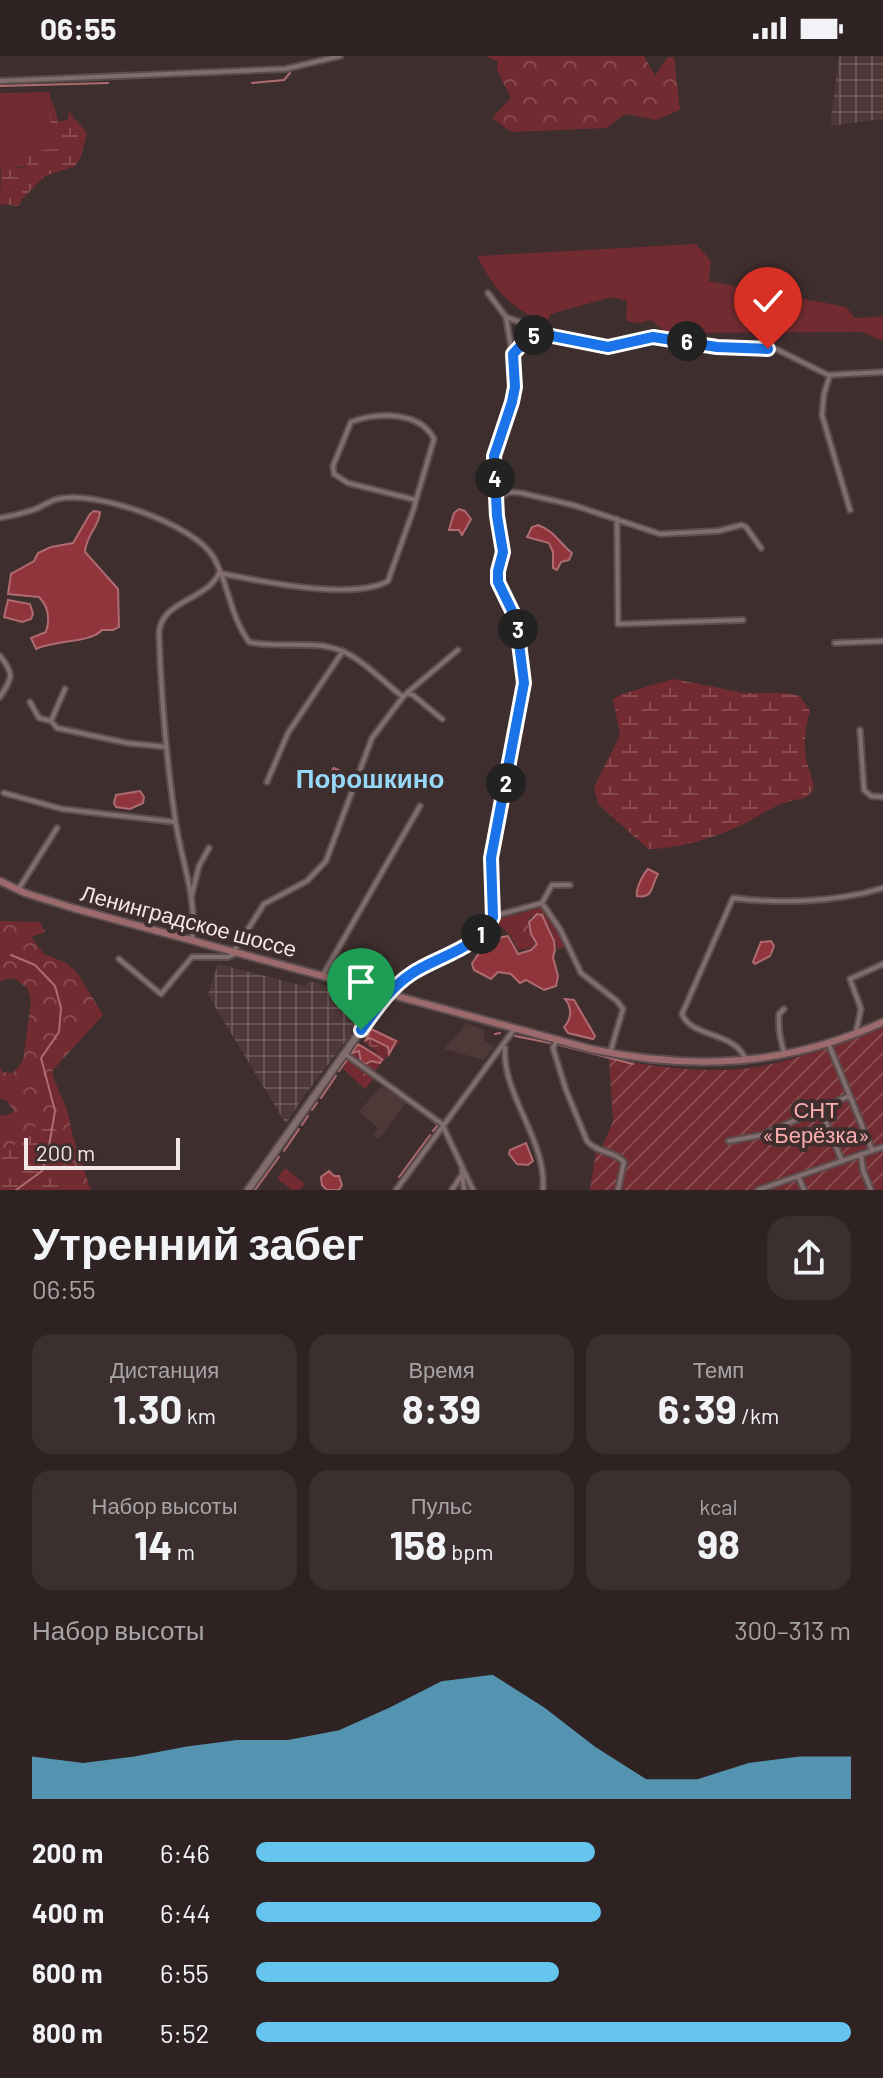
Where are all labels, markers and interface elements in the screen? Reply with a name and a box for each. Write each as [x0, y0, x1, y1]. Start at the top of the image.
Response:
text: 06:55 [40, 10, 116, 46]
pin [734, 267, 802, 349]
icon: check [746, 279, 790, 323]
pin: 5 [514, 315, 554, 355]
pin: 6 [667, 321, 707, 361]
text: 5 [528, 322, 540, 348]
text: 6 [681, 328, 693, 354]
pin: 4 [475, 458, 515, 498]
text: 4 [488, 465, 502, 491]
pin: 3 [498, 609, 538, 649]
text: 3 [512, 616, 524, 642]
district label: Порошкино [296, 762, 444, 793]
pin: 2 [486, 763, 526, 803]
text: 2 [500, 770, 512, 796]
street label: Ленинградское шоссе [78, 879, 300, 962]
pin: 1 [461, 914, 501, 954]
text: 1 [477, 921, 485, 947]
pin [327, 948, 395, 1030]
icon: arrive [339, 960, 383, 1004]
park label: СНТ «Берёзка» [762, 1096, 870, 1148]
scale bar [24, 1134, 180, 1170]
text: 200 m [36, 1139, 95, 1165]
text: Утренний забег [32, 1216, 364, 1269]
button: share [767, 1216, 851, 1300]
text: 06:55 [32, 1273, 96, 1304]
text: Дистанция [110, 1356, 219, 1382]
text: Время [408, 1356, 475, 1382]
text: Темп [693, 1356, 744, 1382]
text: 1.30 [113, 1384, 182, 1432]
text: 8:39 [402, 1384, 481, 1432]
text: 6:39 [658, 1384, 737, 1432]
text: km [182, 1402, 216, 1428]
text: /km [737, 1402, 779, 1428]
text: Набор высоты [92, 1492, 237, 1518]
text: Пульс [411, 1492, 472, 1518]
text: kcal [699, 1493, 738, 1519]
text: 98 [697, 1519, 740, 1567]
text: 14 [134, 1520, 172, 1568]
text: 158 [389, 1520, 447, 1568]
text: m [172, 1538, 195, 1564]
text: bpm [447, 1538, 494, 1564]
text: Набор высоты [32, 1614, 205, 1645]
text: 300–313 m [734, 1614, 851, 1645]
text: 200 m [32, 1837, 103, 1868]
text: 6:46 [160, 1837, 210, 1868]
text: 400 m [32, 1897, 104, 1928]
text: 6:44 [160, 1897, 211, 1928]
text: 600 m [32, 1957, 103, 1988]
text: 6:55 [160, 1957, 209, 1988]
text: 800 m [32, 2017, 103, 2048]
text: 5:52 [160, 2017, 209, 2048]

